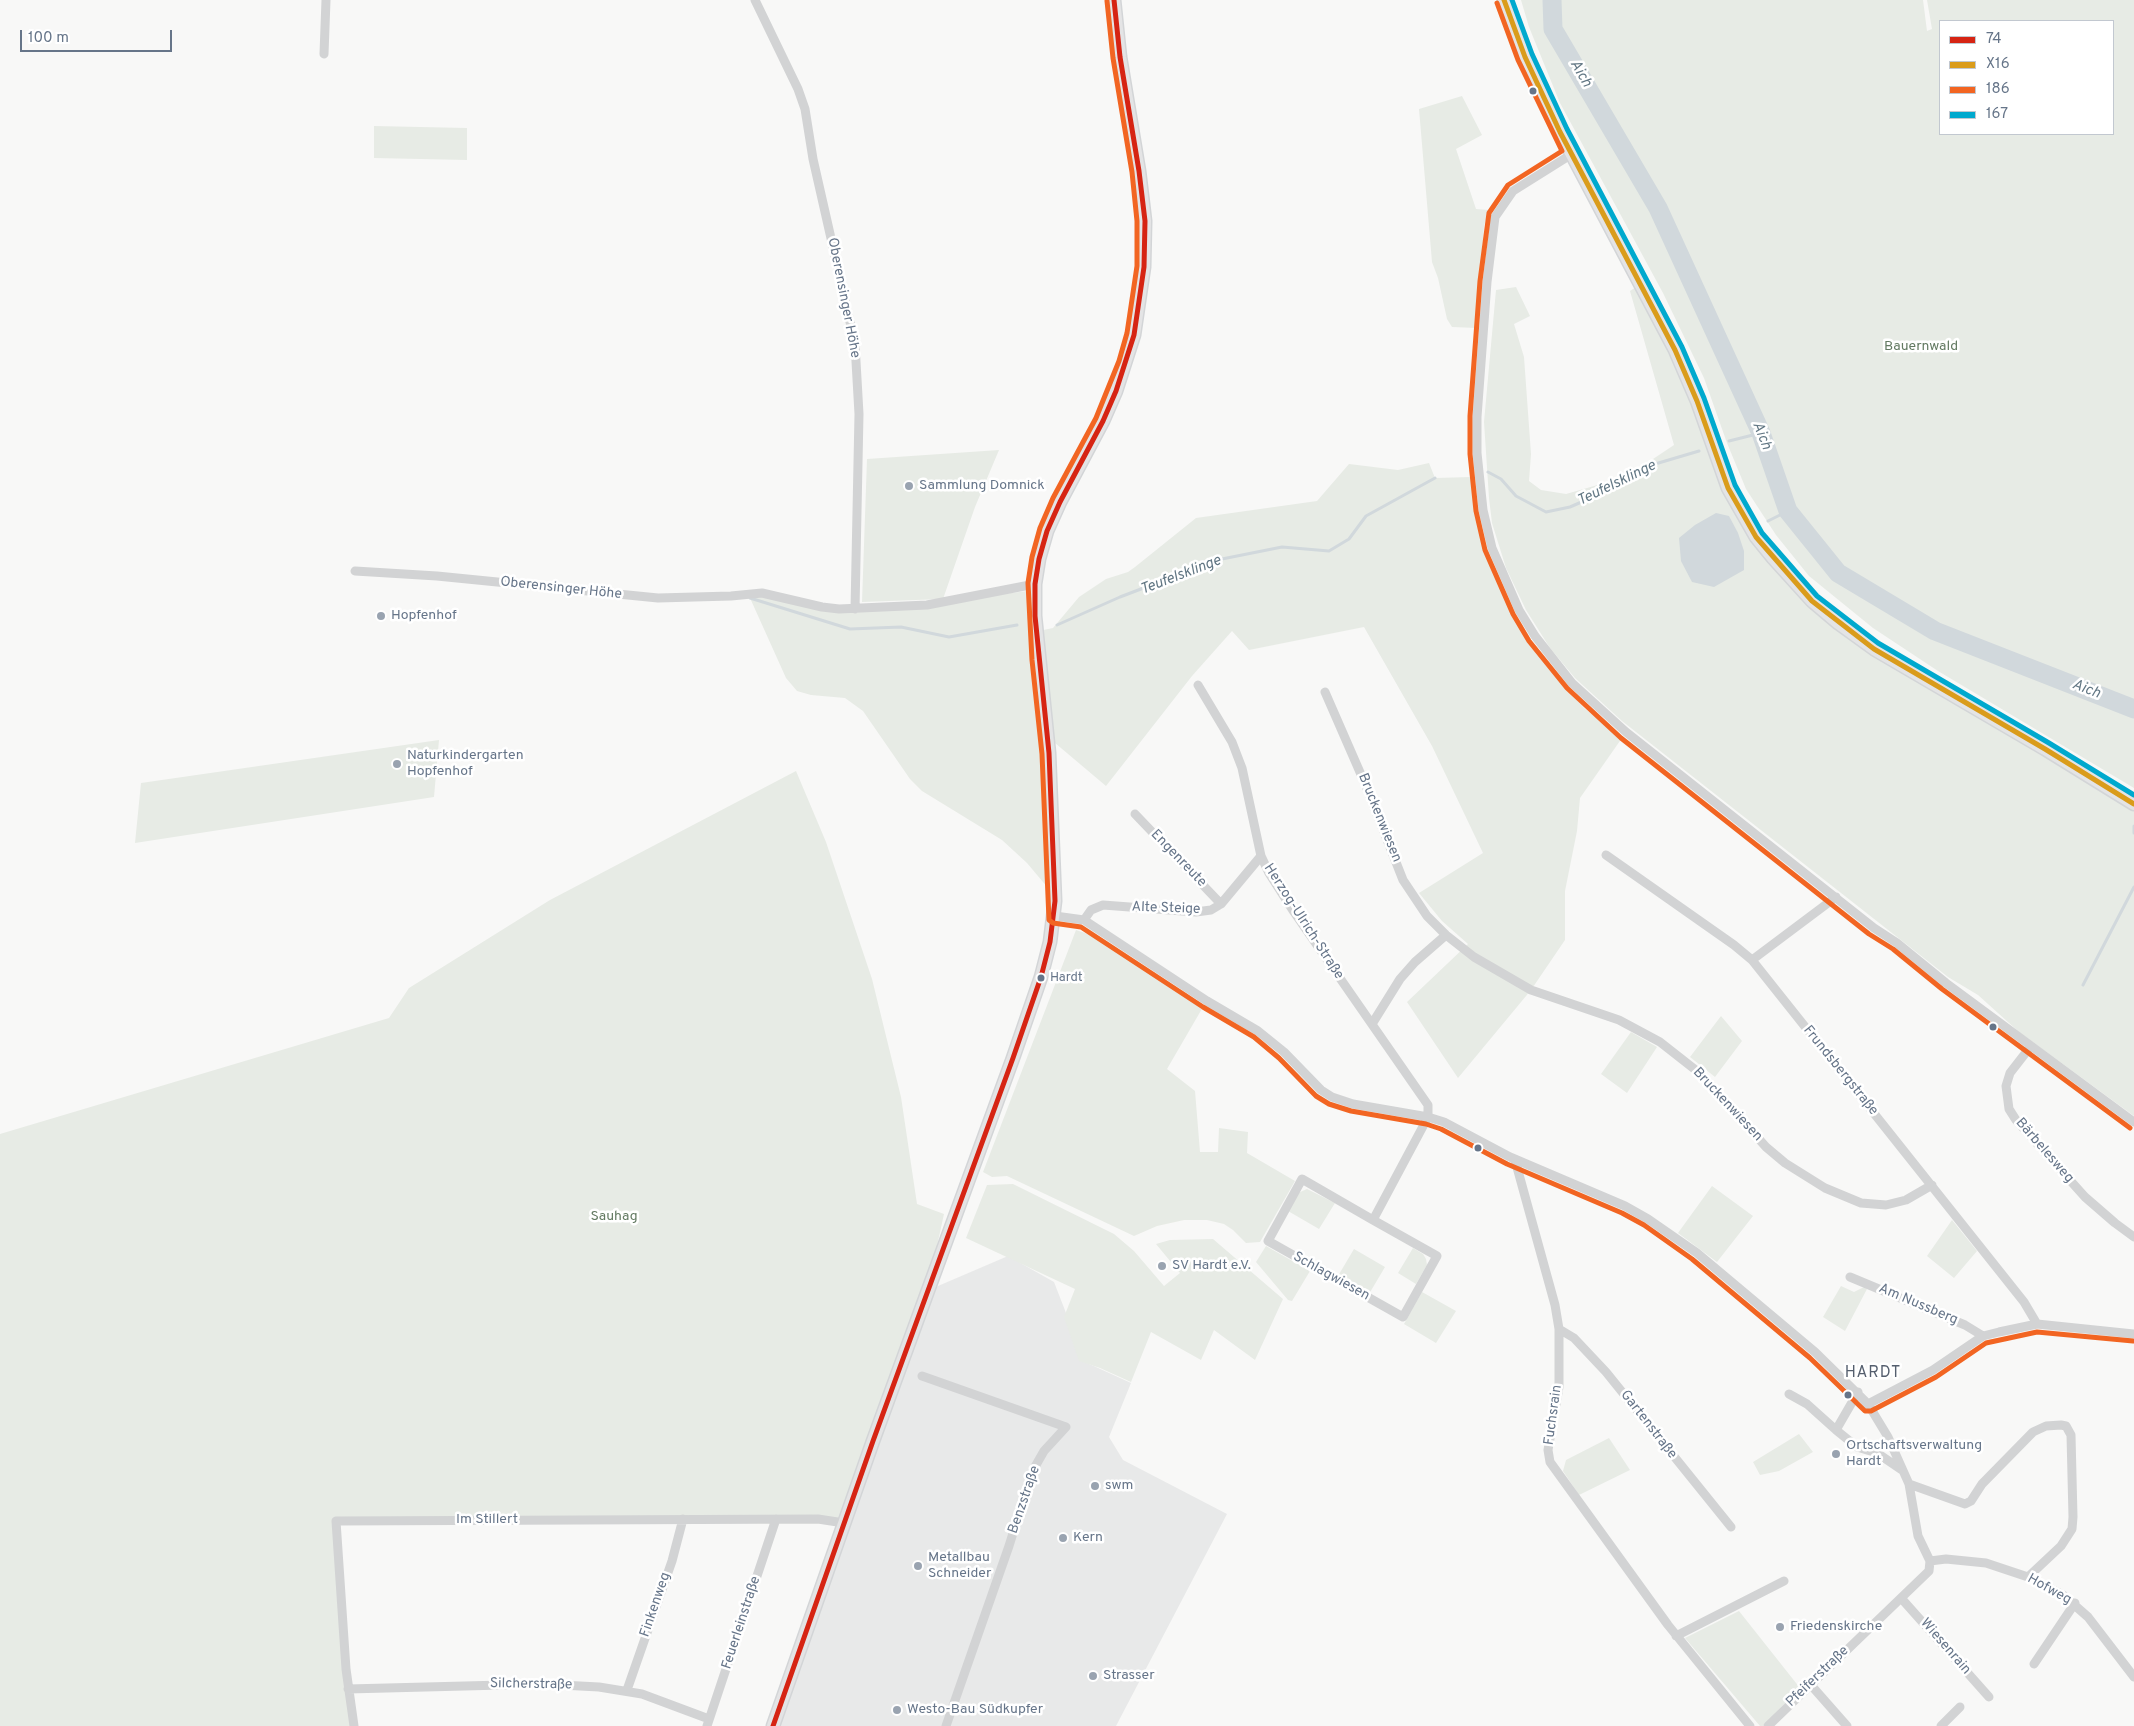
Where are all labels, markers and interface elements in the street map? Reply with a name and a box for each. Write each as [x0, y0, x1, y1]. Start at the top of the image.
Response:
scale bar [22, 20, 175, 52]
legend [1939, 20, 2114, 135]
text: 100 m [28, 29, 69, 48]
text: 74 [1986, 30, 2002, 49]
text: X16 [1986, 55, 2010, 74]
water label: Aich [1565, 57, 1595, 91]
text: 186 [1986, 80, 2010, 99]
unlabelled marker [1528, 86, 1538, 96]
text: 167 [1986, 105, 2008, 124]
street label: Oberensinger Höhe [823, 236, 863, 360]
park label: Bauernwald [1884, 339, 1958, 355]
water label: Aich [1747, 419, 1775, 453]
water label: Teufelsklinge [1575, 457, 1659, 511]
place label: Sammlung Domnick [919, 478, 1045, 494]
marker: Sammlung Domnick [903, 480, 915, 492]
water label: Teufelsklinge [1138, 552, 1224, 600]
street label: Oberensinger Höhe [499, 574, 623, 604]
place label: Hopfenhof [391, 608, 457, 624]
marker: Hopfenhof [375, 610, 387, 622]
water label: Aich [2069, 676, 2103, 704]
place label: Naturkindergarten Hopfenhof [407, 748, 524, 780]
marker: Naturkindergarten Hopfenhof [391, 758, 403, 770]
street label: Bruckenwiesen [1353, 771, 1405, 865]
street label: Engenreute [1147, 827, 1209, 891]
street label: Herzog-Ulrich-Straße [1259, 861, 1347, 983]
street label: Alte Steige [1131, 899, 1201, 919]
place label: Hardt [1050, 970, 1083, 986]
marker: Hardt [1036, 973, 1046, 983]
unlabelled marker [1988, 1022, 1998, 1032]
street label: Frundsbergstraße [1799, 1023, 1881, 1119]
street label: Bruckenwiesen [1689, 1065, 1765, 1145]
street label: Bärbelesweg [2011, 1115, 2077, 1187]
unlabelled marker [1473, 1143, 1483, 1153]
park label: Sauhag [590, 1209, 638, 1225]
street label: Schlagwiesen [1290, 1249, 1372, 1305]
place label: SV Hardt e.V. [1172, 1258, 1251, 1274]
marker: SV Hardt e.V. [1156, 1260, 1168, 1272]
street label: Am Nussberg [1876, 1281, 1960, 1329]
district label: HARDT [1844, 1364, 1902, 1384]
street label: Fuchsrain [1541, 1384, 1567, 1446]
street label: Gartenstraße [1616, 1387, 1680, 1463]
unlabelled marker [1843, 1390, 1853, 1400]
place label: Ortschaftsverwaltung Hardt [1846, 1438, 1982, 1470]
marker: Ortschaftsverwaltung Hardt [1830, 1448, 1842, 1460]
street label: Benzstraße [1006, 1464, 1044, 1536]
place label: swm [1105, 1478, 1133, 1494]
marker: swm [1089, 1480, 1101, 1492]
street label: Im Stillert [456, 1512, 518, 1528]
place label: Kern [1073, 1530, 1103, 1546]
marker: Kern [1057, 1532, 1069, 1544]
place label: Metallbau Schneider [928, 1550, 991, 1582]
marker: Metallbau Schneider [912, 1560, 924, 1572]
street label: Finkenweg [637, 1570, 675, 1640]
street label: Hofweg [2024, 1571, 2074, 1609]
street label: Feuerleinstraße [719, 1574, 765, 1672]
street label: Wiesenrain [1916, 1616, 1974, 1678]
place label: Friedenskirche [1790, 1619, 1882, 1635]
marker: Friedenskirche [1774, 1621, 1786, 1633]
street label: Pfeiferstraße [1783, 1643, 1853, 1711]
place label: Strasser [1103, 1668, 1155, 1684]
marker: Strasser [1087, 1670, 1099, 1682]
street label: Silcherstraße [490, 1676, 572, 1694]
place label: Westo-Bau Südkupfer [907, 1702, 1043, 1718]
marker: Westo-Bau Südkupfer [891, 1704, 903, 1716]

